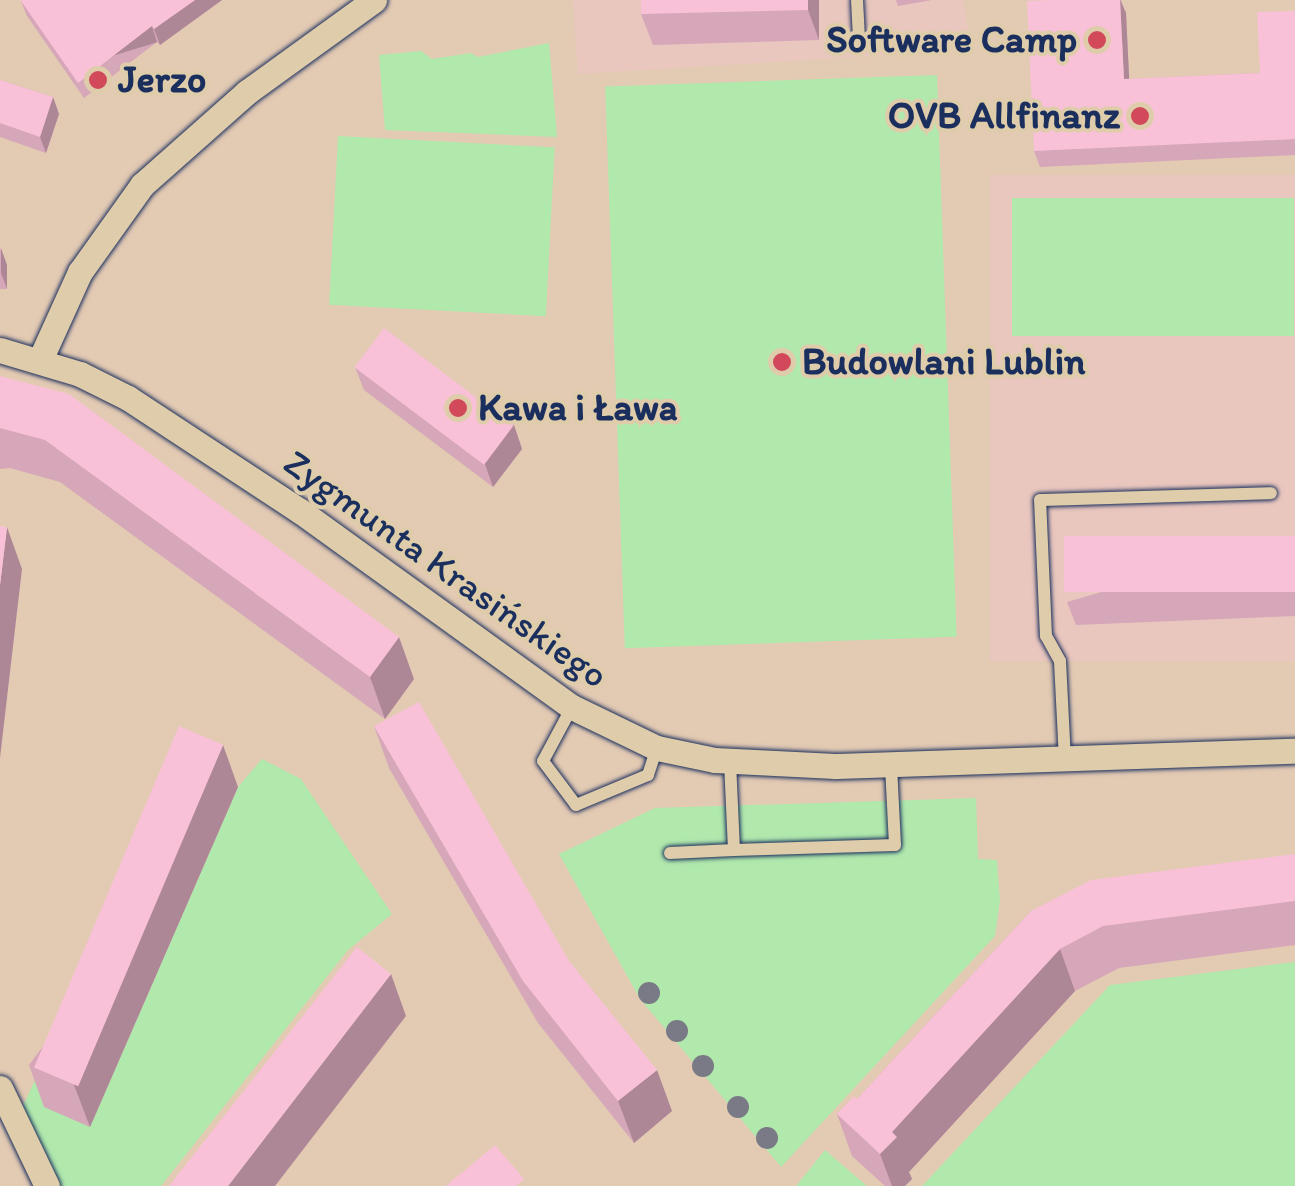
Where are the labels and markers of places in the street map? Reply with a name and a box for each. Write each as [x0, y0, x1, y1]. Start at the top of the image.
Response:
place label: Software Camp [828, 17, 1077, 63]
marker: Software Camp [1086, 29, 1108, 51]
place label: Jerzo [118, 57, 206, 103]
marker: Jerzo [87, 69, 109, 91]
place label: OVB Allfinanz [888, 93, 1120, 139]
marker: OVB Allfinanz [1129, 105, 1151, 127]
place label: Budowlani Lublin [802, 339, 1086, 385]
marker: Budowlani Lublin [771, 351, 793, 373]
place label: Kawa i Ława [478, 385, 678, 431]
marker: Kawa i Ława [447, 397, 469, 419]

